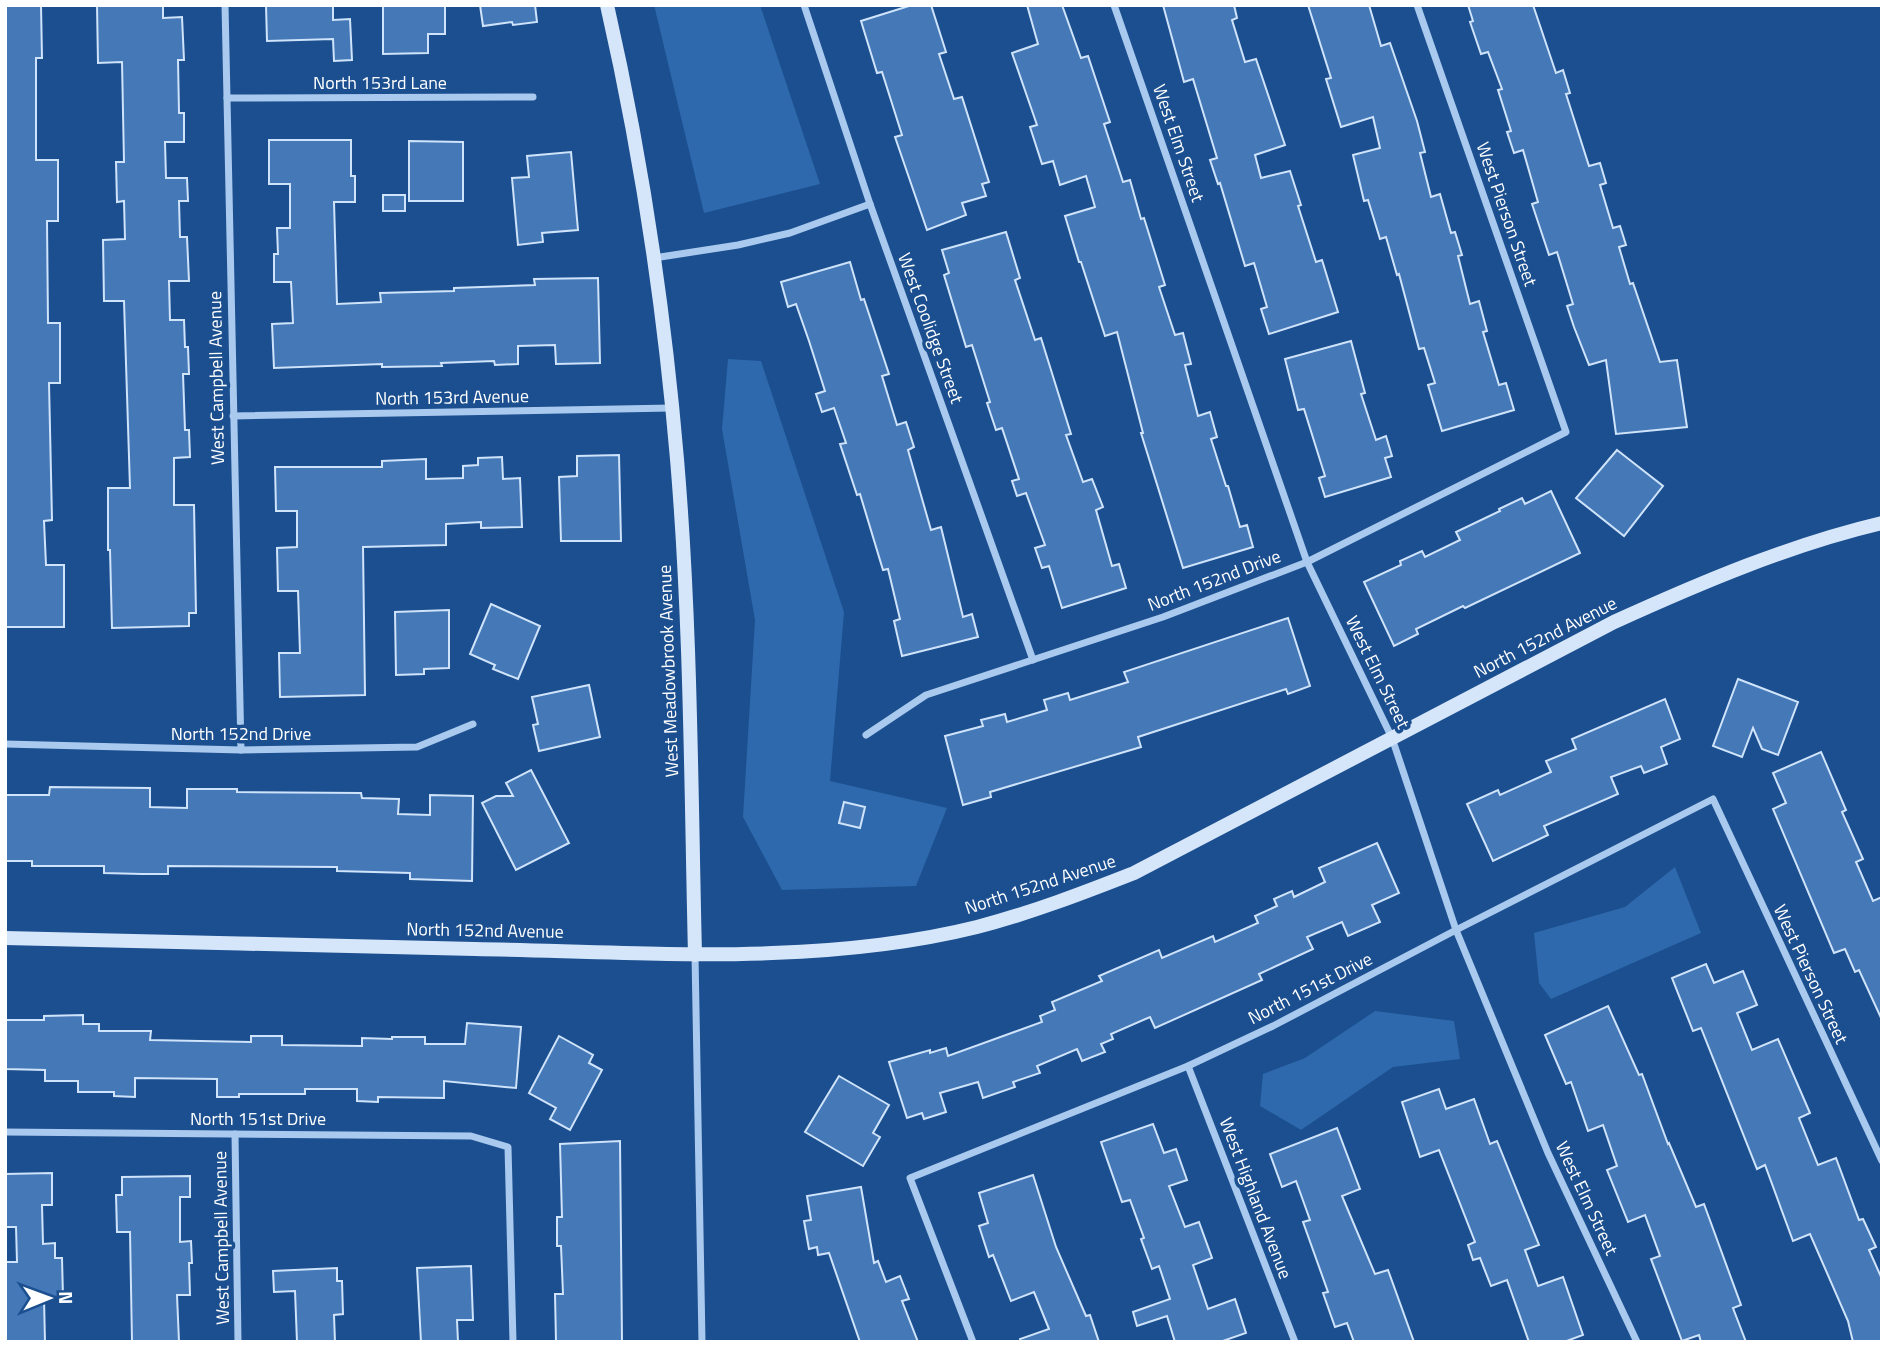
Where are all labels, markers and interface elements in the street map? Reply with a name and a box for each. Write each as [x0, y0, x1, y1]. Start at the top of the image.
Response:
street label: North 153rd Lane [313, 69, 447, 96]
street label: West Elm Street [1146, 81, 1212, 206]
street label: West Pierson Street [1470, 138, 1545, 290]
street label: West Coolidge Street [891, 249, 971, 408]
street label: West Campbell Avenue [201, 291, 231, 465]
street label: North 153rd Avenue [375, 382, 529, 412]
street label: North 152nd Drive [1144, 542, 1284, 618]
street label: West Meadowbrook Avenue [651, 564, 685, 778]
street label: North 152nd Avenue [1469, 589, 1621, 685]
street label: West Elm Street [1339, 611, 1417, 734]
street label: North 152nd Drive [171, 720, 311, 747]
street label: North 152nd Avenue [961, 847, 1119, 921]
street label: West Pierson Street [1767, 900, 1855, 1049]
street label: North 152nd Avenue [406, 915, 564, 945]
street label: North 151st Drive [1243, 945, 1377, 1031]
street label: North 151st Drive [190, 1105, 326, 1132]
street label: West Highland Avenue [1213, 1113, 1299, 1283]
street label: West Elm Street [1549, 1137, 1625, 1260]
street label: West Campbell Avenue [206, 1151, 236, 1325]
north arrow [14, 1263, 84, 1333]
text: N [52, 1291, 81, 1305]

